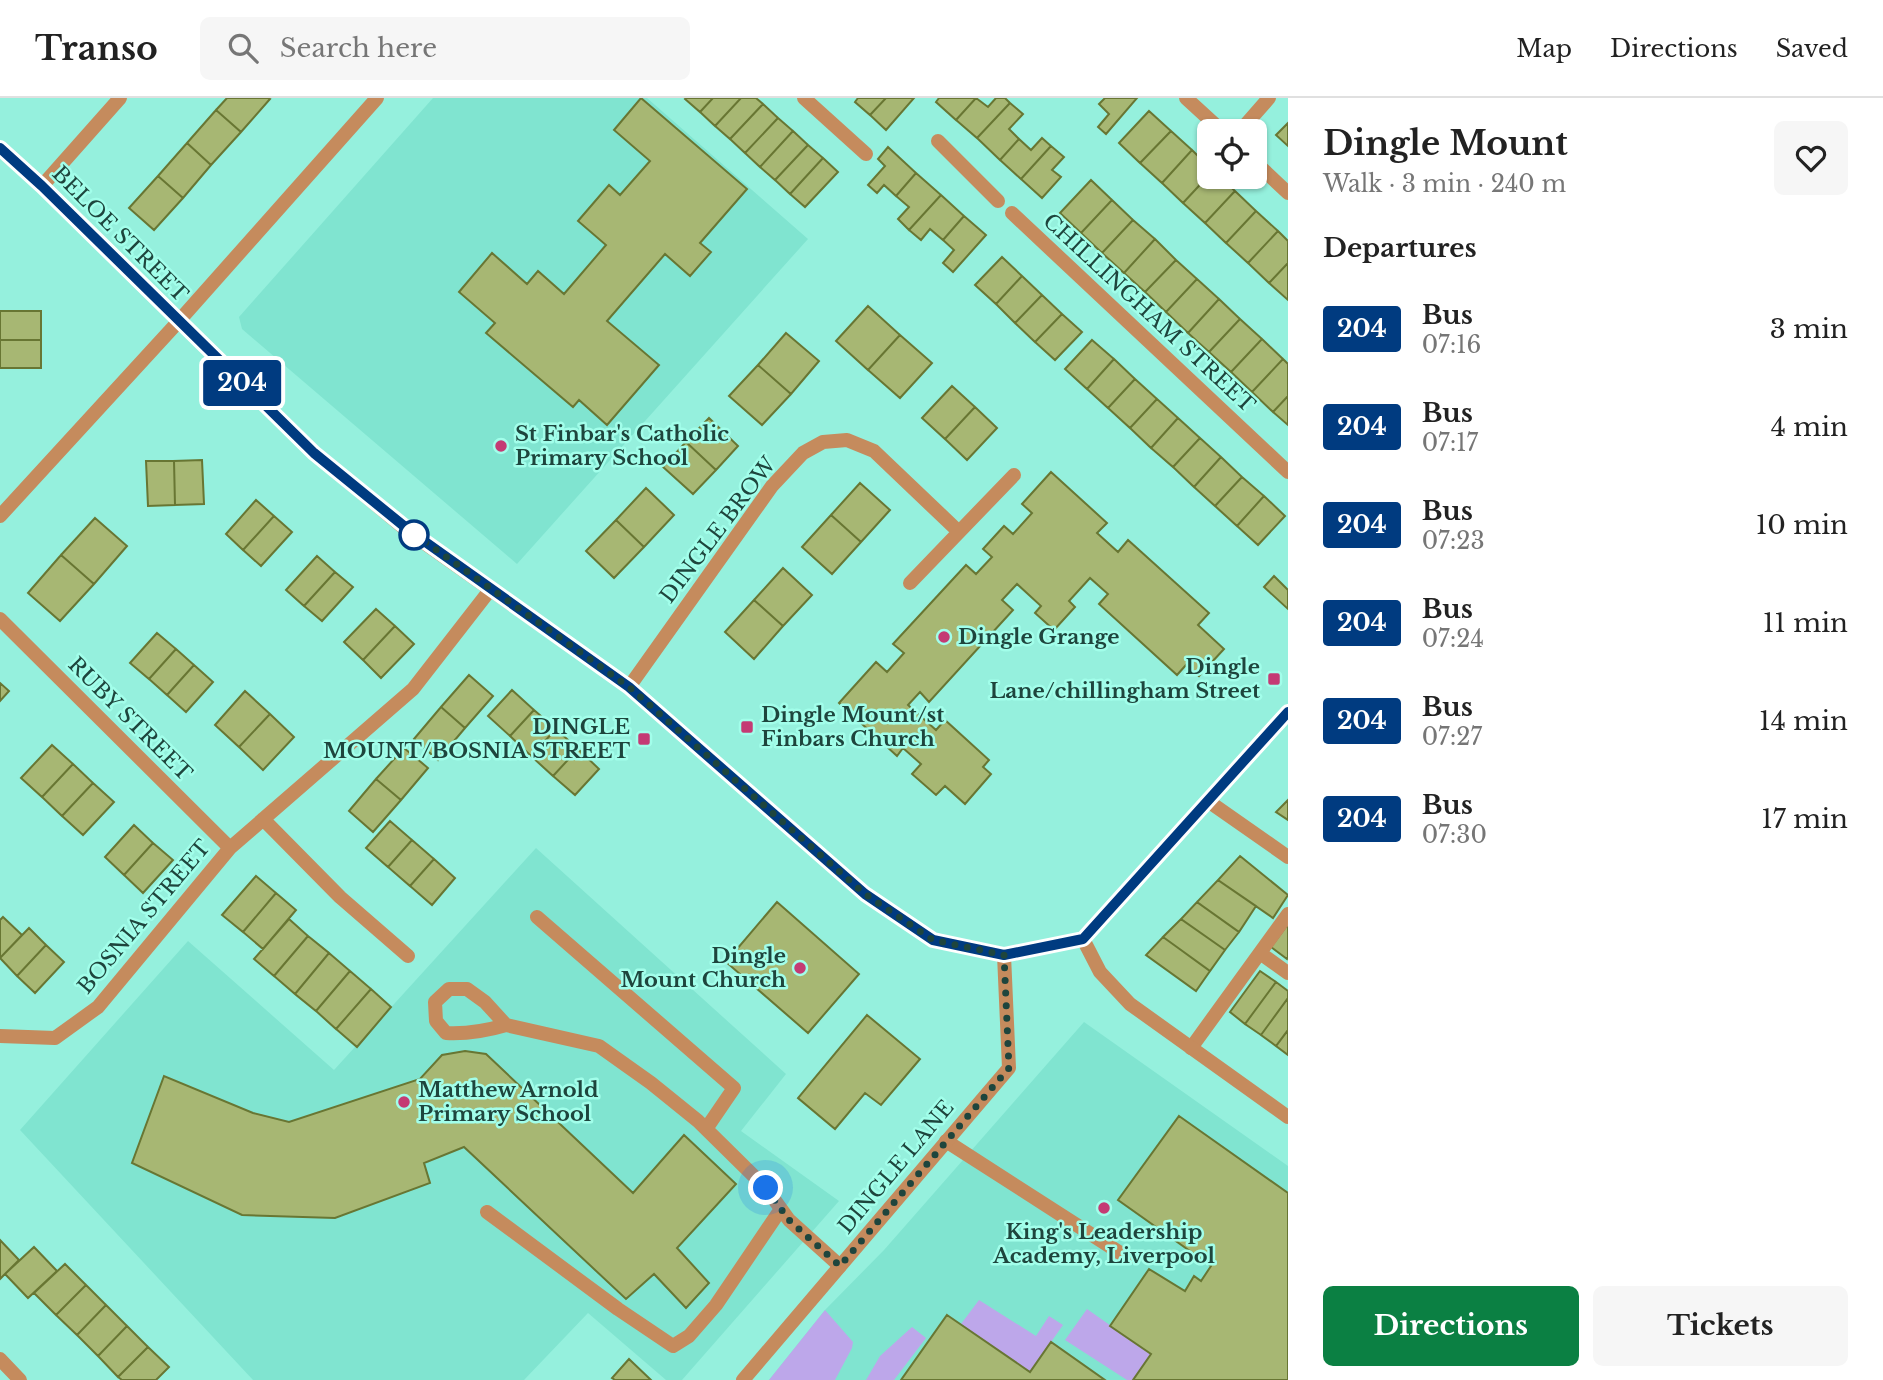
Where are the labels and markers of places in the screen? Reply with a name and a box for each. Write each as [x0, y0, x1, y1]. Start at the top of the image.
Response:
place label: St Finbar's Catholic Primary School [515, 421, 729, 471]
marker: St Finbar's Catholic Primary School [493, 438, 509, 454]
unlabelled marker [399, 520, 429, 550]
place label: Dingle Grange [958, 624, 1119, 650]
marker: Dingle Grange [936, 629, 952, 645]
place label: Dingle Lane/chillingham Street [989, 654, 1260, 704]
marker: Dingle Lane/chillingham Street [1266, 671, 1282, 687]
place label: Dingle Mount/st Finbars Church [761, 702, 944, 752]
place label: DINGLE MOUNT/BOSNIA STREET [323, 714, 631, 764]
marker: Dingle Mount/st Finbars Church [739, 719, 755, 735]
marker: DINGLE MOUNT/BOSNIA STREET [636, 731, 652, 747]
place label: Dingle Mount Church [620, 943, 786, 993]
marker: Dingle Mount Church [792, 960, 808, 976]
place label: Matthew Arnold Primary School [418, 1077, 599, 1127]
marker: Matthew Arnold Primary School [396, 1094, 412, 1110]
marker: King's Leadership Academy, Liverpool [1096, 1200, 1112, 1216]
place label: King's Leadership Academy, Liverpool [992, 1219, 1216, 1269]

